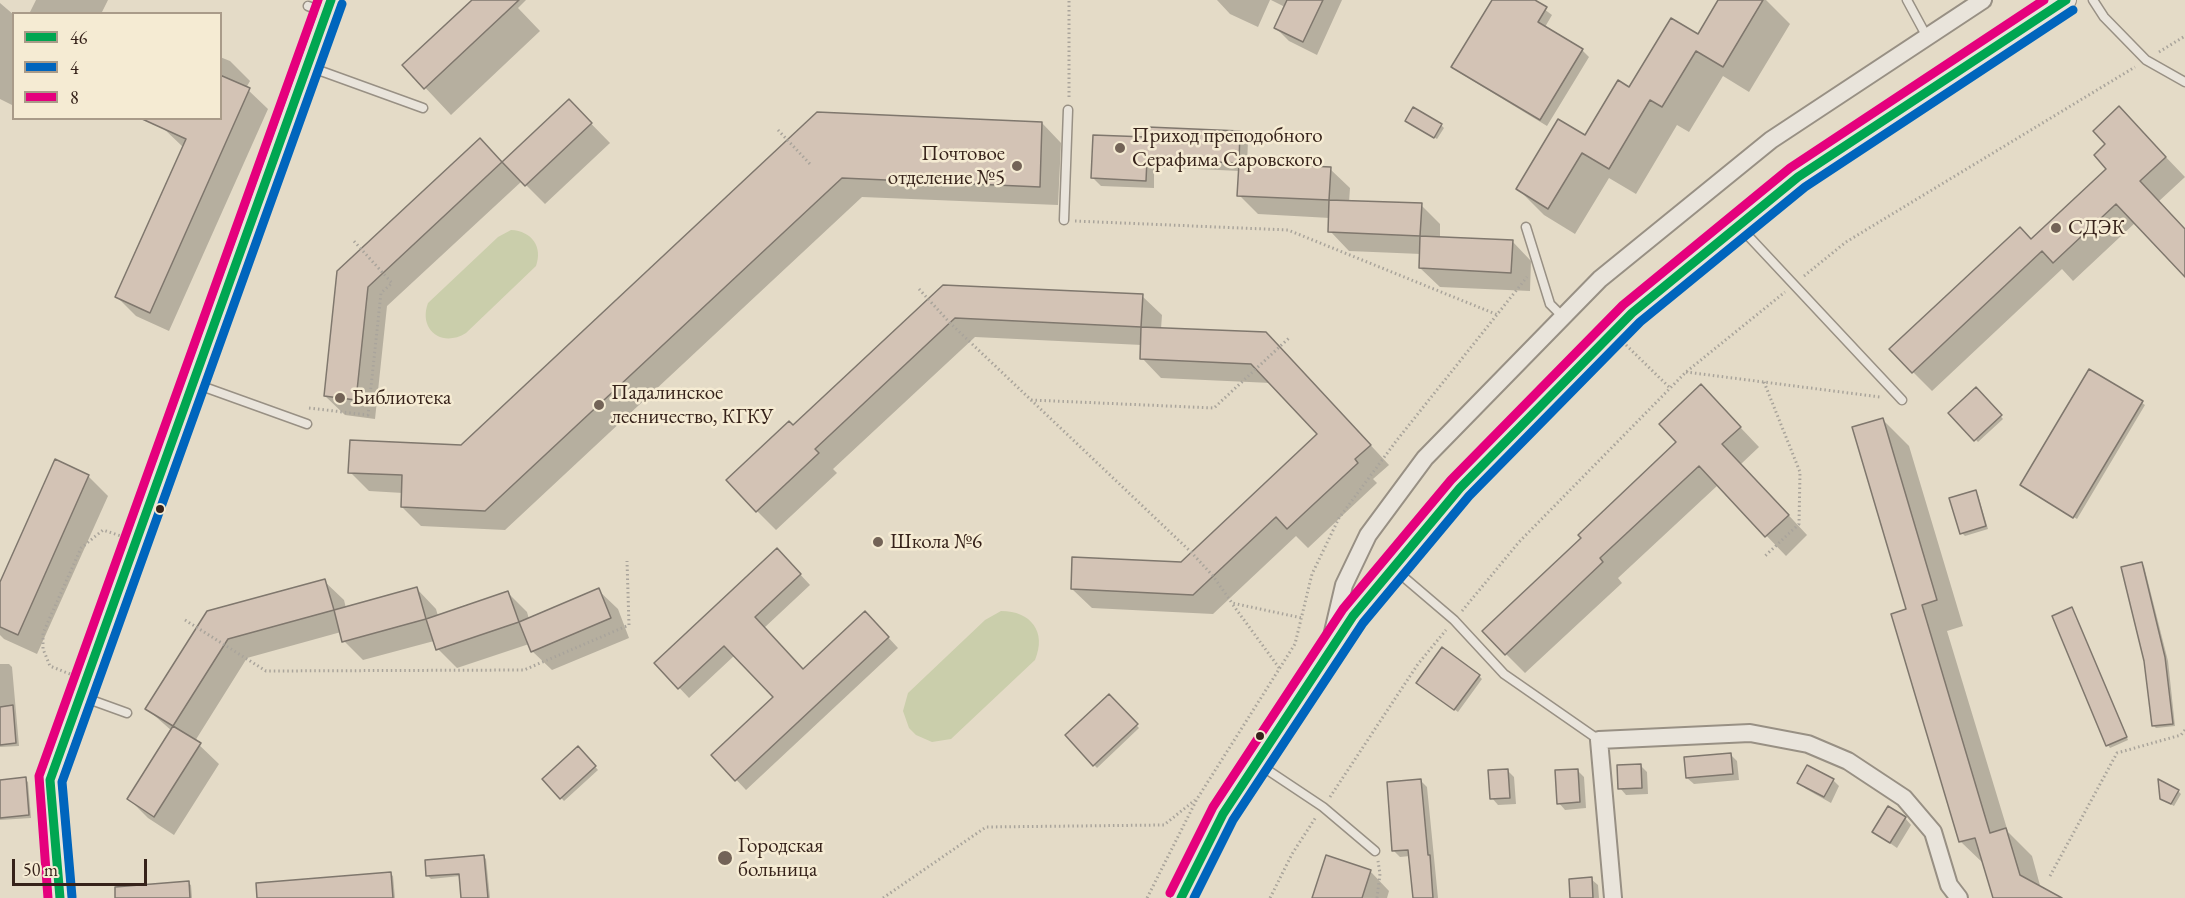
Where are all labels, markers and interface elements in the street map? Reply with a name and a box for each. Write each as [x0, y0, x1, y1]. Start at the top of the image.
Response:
legend [12, 12, 222, 120]
text: 46 [70, 26, 87, 49]
text: 4 [70, 56, 79, 79]
text: 8 [70, 86, 79, 109]
place label: Приход преподобного Серафима Саровского [1132, 123, 1323, 173]
place label: Почтовое отделение №5 [888, 141, 1005, 191]
marker: Приход преподобного Серафима Саровского [1113, 141, 1127, 155]
marker: Почтовое отделение №5 [1010, 159, 1024, 173]
place label: СДЭК [2068, 215, 2125, 241]
marker: СДЭК [2049, 221, 2063, 235]
place label: Падалинское лесничество, КГКУ [611, 380, 774, 430]
place label: Библиотека [352, 385, 451, 411]
marker: Библиотека [333, 391, 347, 405]
marker: Падалинское лесничество, КГКУ [592, 398, 606, 412]
unlabelled marker [154, 503, 166, 515]
place label: Школа №6 [890, 529, 982, 555]
marker: Школа №6 [871, 535, 885, 549]
unlabelled marker [1254, 730, 1266, 742]
place label: Городская больница [738, 833, 823, 883]
scale bar [15, 847, 150, 885]
marker: Городская больница [716, 849, 734, 867]
text: 50 m [23, 858, 58, 881]

